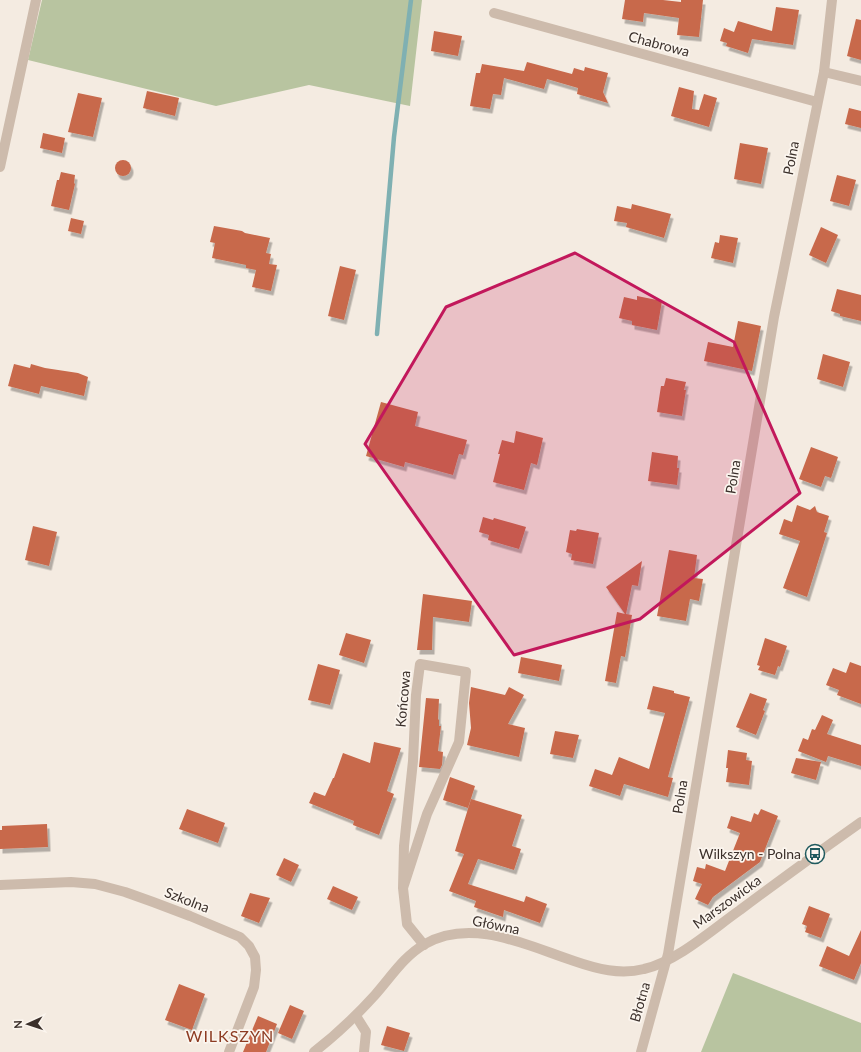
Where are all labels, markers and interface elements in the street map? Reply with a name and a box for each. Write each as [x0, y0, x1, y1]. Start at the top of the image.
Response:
street label: Chabrowa [627, 27, 692, 60]
street label: Polna [779, 140, 802, 176]
street label: Polna [721, 459, 744, 495]
street label: Końcowa [392, 670, 413, 728]
street label: Polna [668, 779, 691, 815]
bus stop icon: Wilkszyn - Polna [804, 843, 826, 865]
place label: Wilkszyn - Polna [699, 845, 801, 862]
street label: Marszowicka [689, 871, 764, 932]
street label: Szkolna [162, 883, 212, 916]
street label: Główna [471, 912, 521, 937]
street label: Błotna [626, 980, 653, 1024]
north arrow [8, 1004, 48, 1044]
text: N [11, 1020, 24, 1029]
district label: WILKSZYN [186, 1026, 274, 1045]

